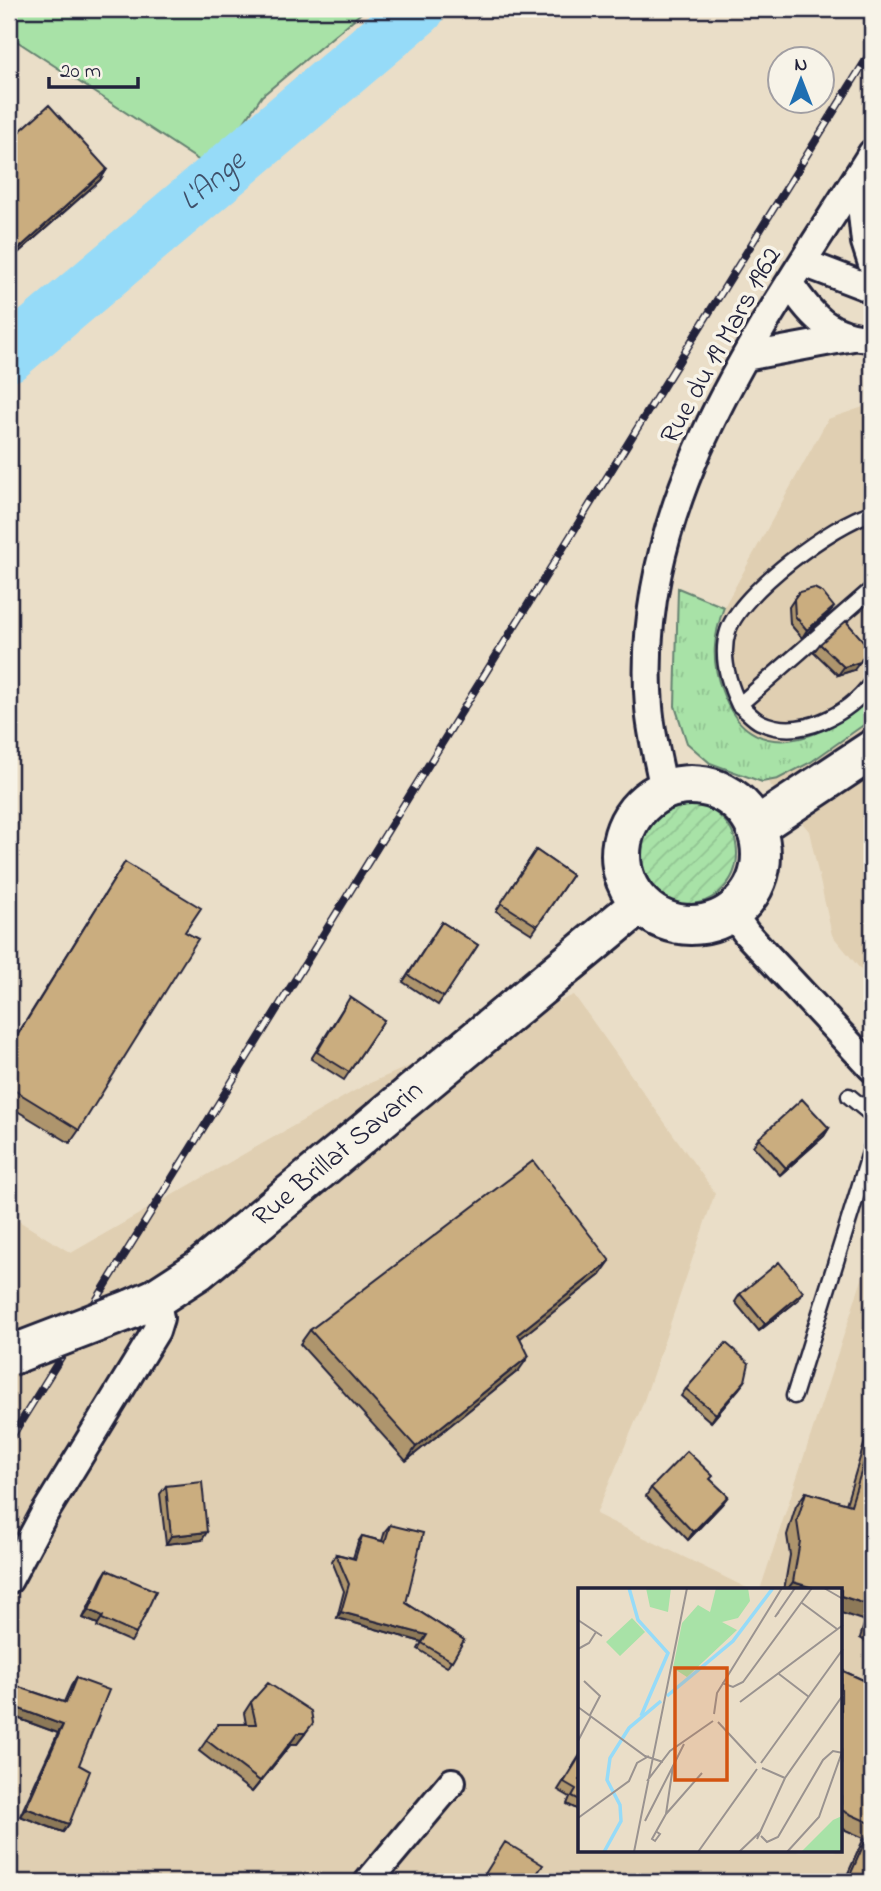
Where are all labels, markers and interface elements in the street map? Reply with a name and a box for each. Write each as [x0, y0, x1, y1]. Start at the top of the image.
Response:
scale bar [49, 46, 138, 90]
north arrow [766, 46, 836, 116]
text: N [795, 52, 808, 79]
text: 20 m [60, 57, 101, 87]
water label: L'Ange [171, 140, 257, 223]
street label: Rue du 19 Mars 1962 [651, 240, 793, 452]
street label: Rue Brillat Savarin [244, 1071, 433, 1238]
inset map [578, 1588, 842, 1853]

